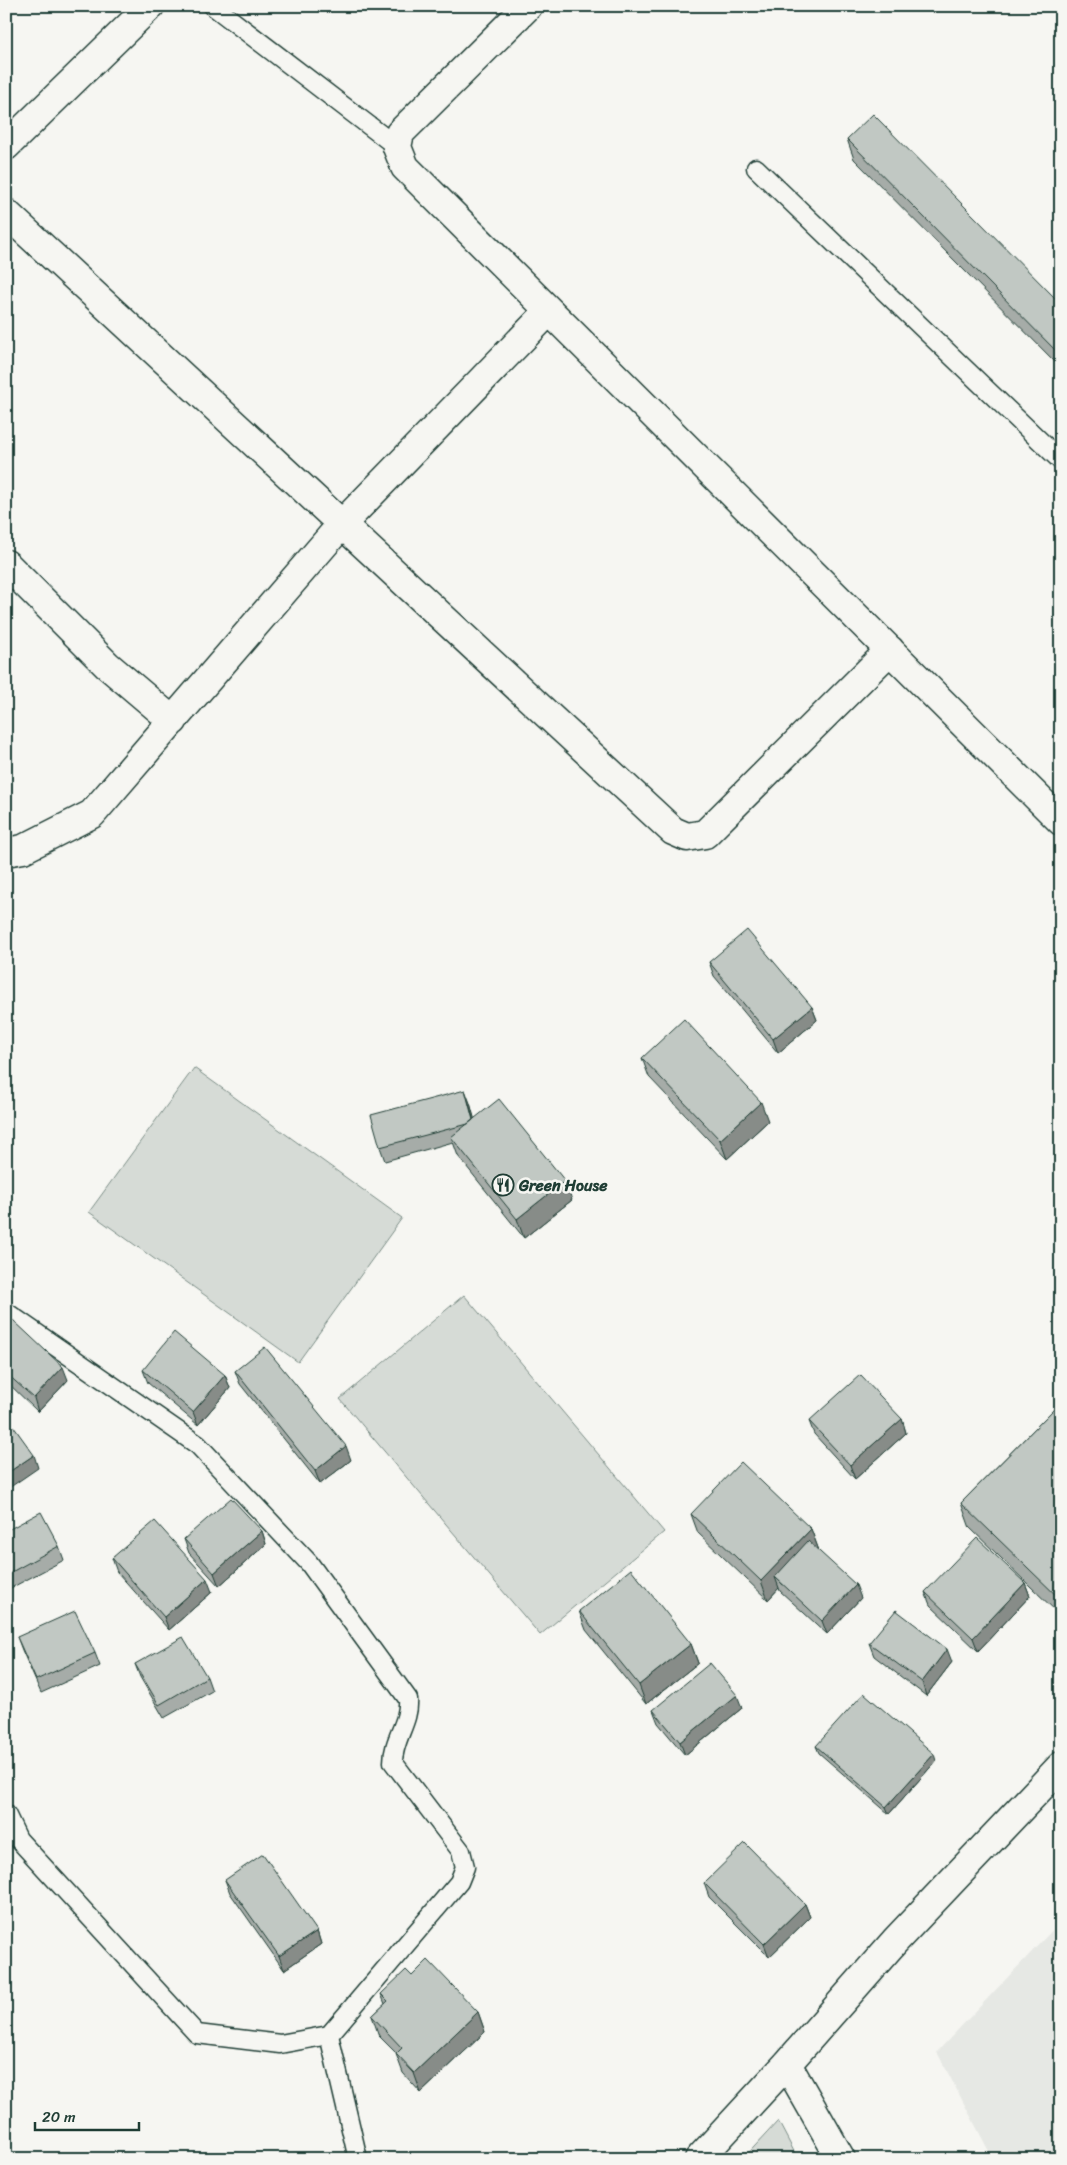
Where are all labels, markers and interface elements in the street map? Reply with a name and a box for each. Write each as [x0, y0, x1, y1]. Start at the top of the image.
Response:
place label: Green House [518, 1171, 608, 1200]
restaurant icon: Green House [491, 1173, 515, 1197]
scale bar [35, 2100, 139, 2132]
text: 20 m [42, 2104, 76, 2130]

